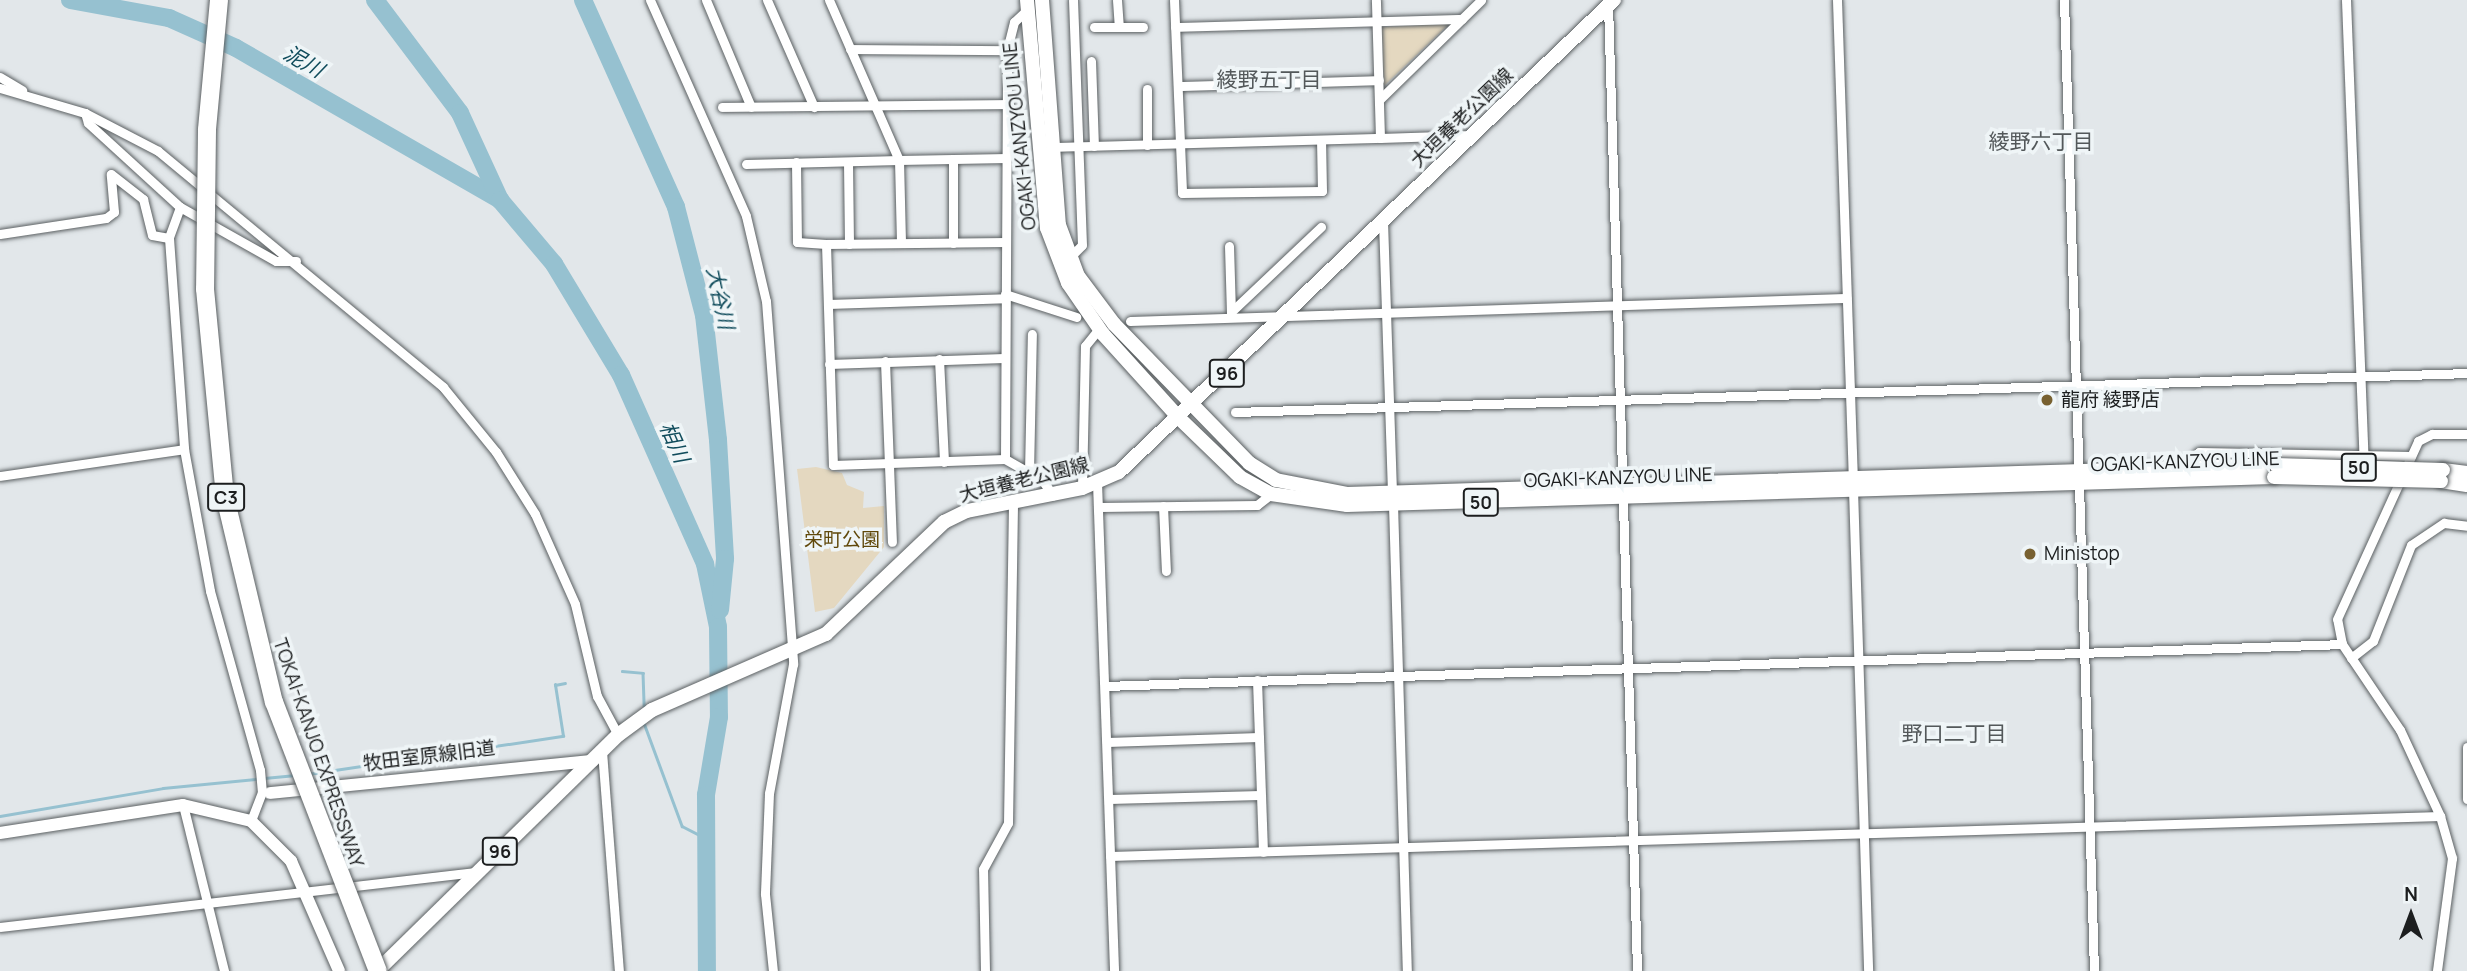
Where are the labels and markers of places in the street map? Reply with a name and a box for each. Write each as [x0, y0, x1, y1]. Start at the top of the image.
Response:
place label: 龍府 綾野店 [2061, 389, 2160, 411]
marker: 龍府 綾野店 [2039, 392, 2055, 408]
place label: Ministop [2044, 543, 2120, 565]
marker: Ministop [2022, 546, 2038, 562]

